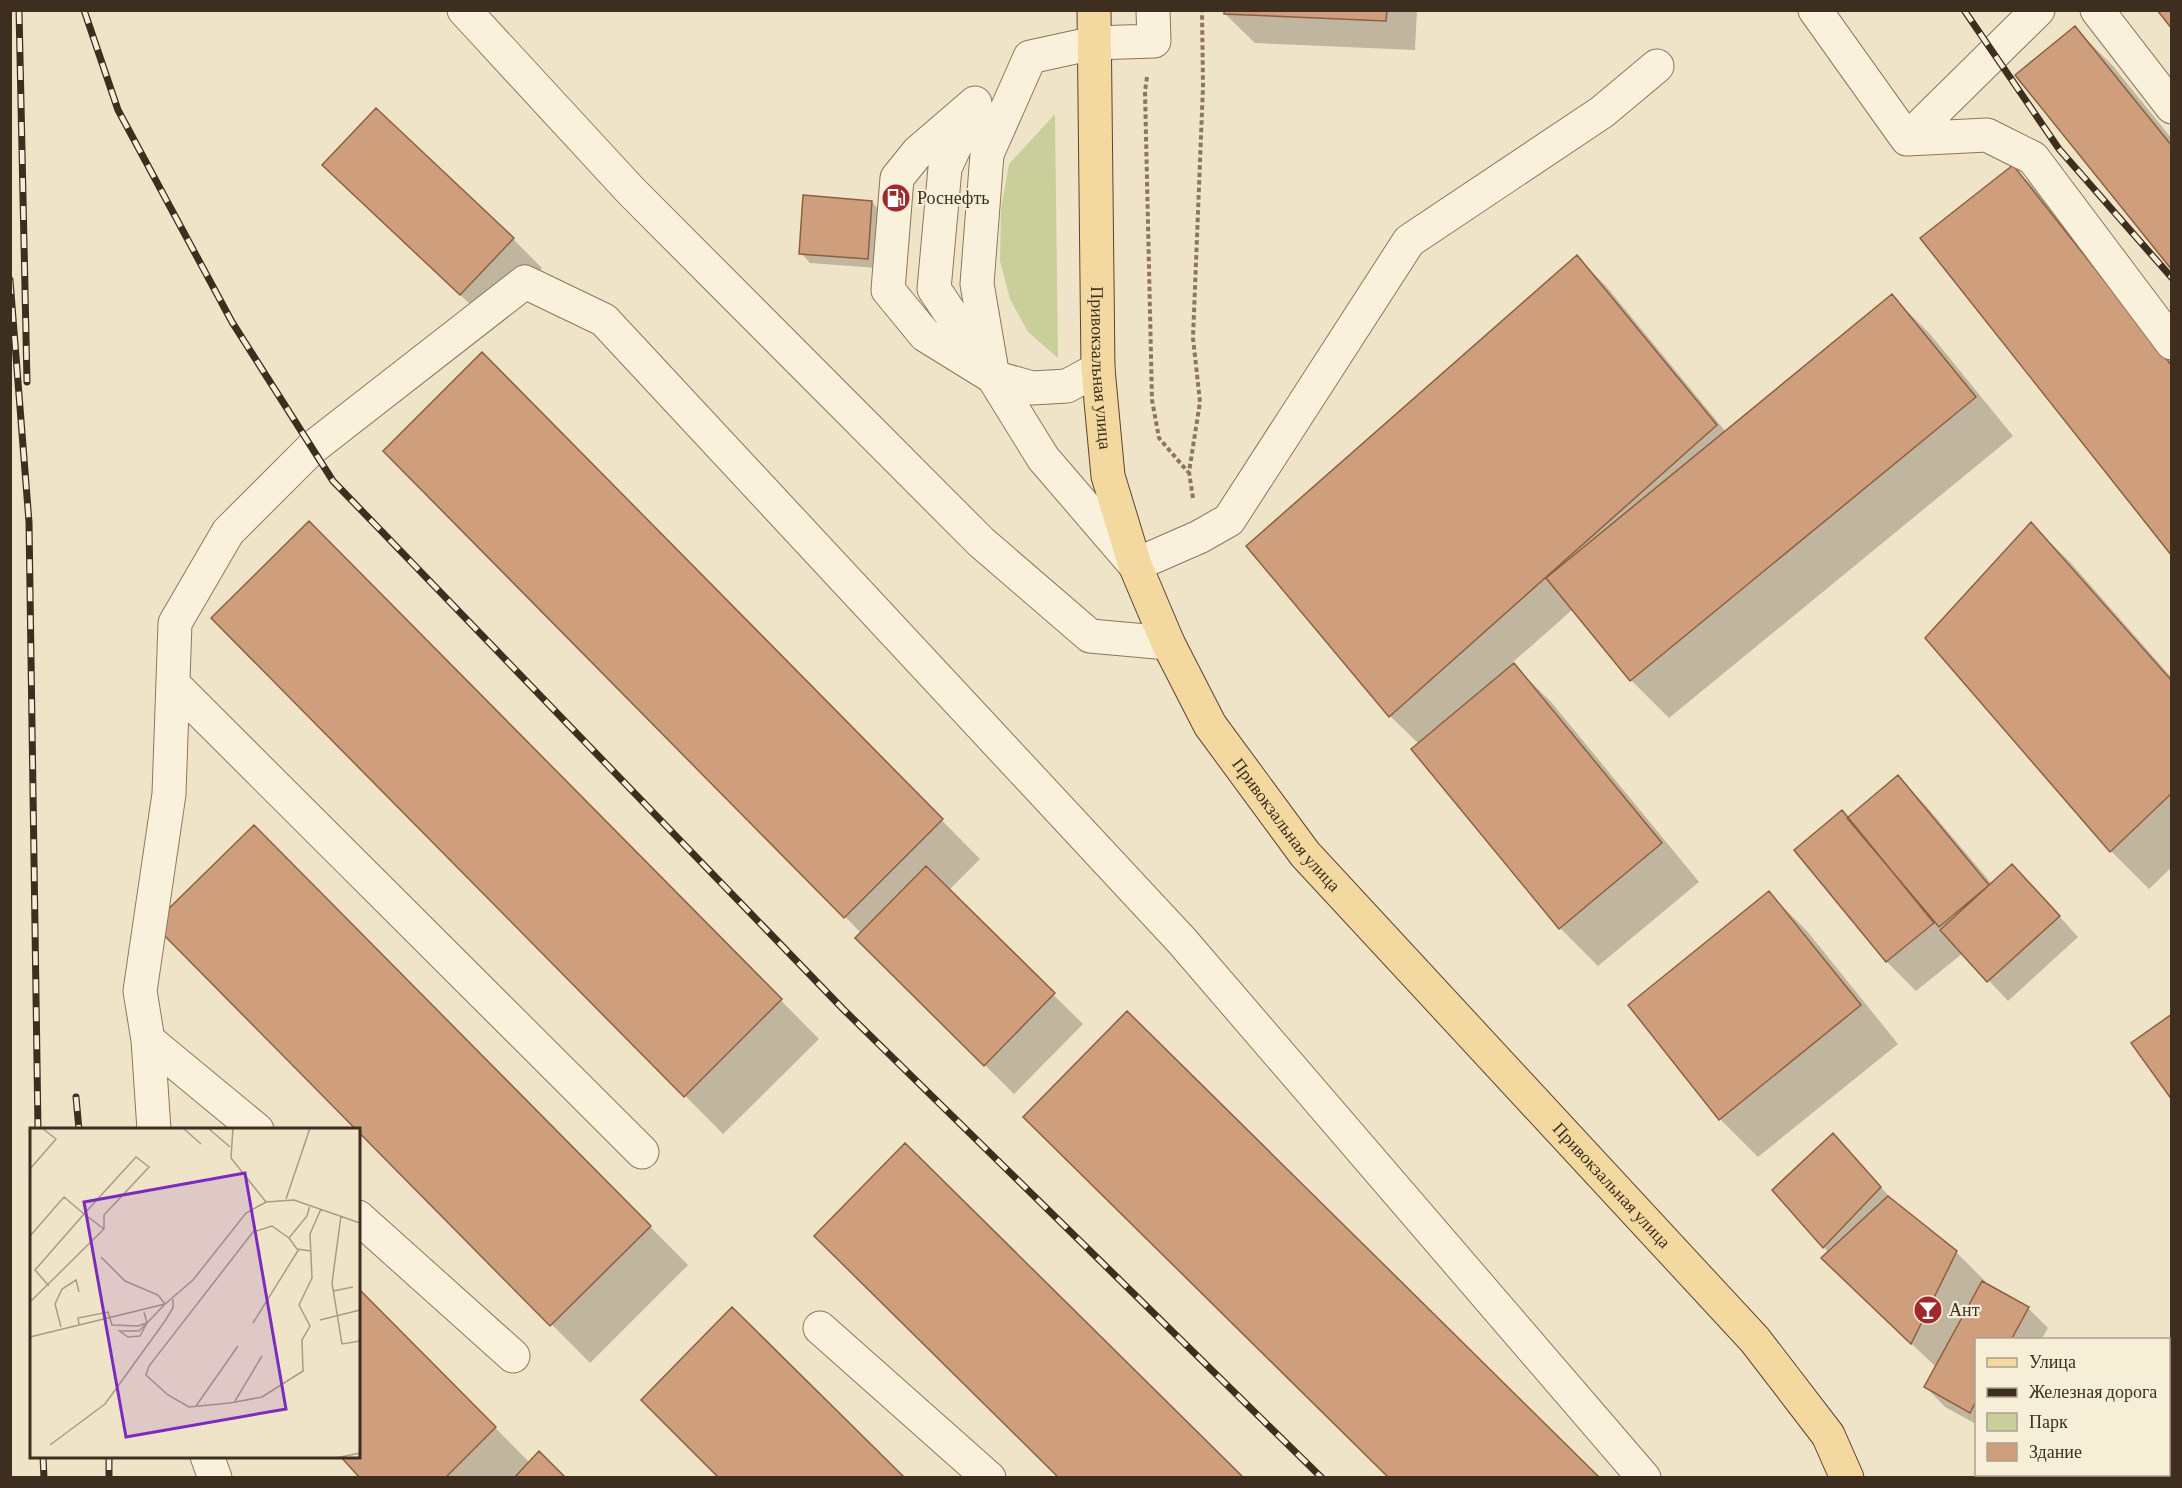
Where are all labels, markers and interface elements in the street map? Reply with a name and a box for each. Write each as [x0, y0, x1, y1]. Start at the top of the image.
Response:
fuel station icon: Роснефть [880, 182, 912, 214]
place label: Роснефть [917, 188, 990, 208]
street label: Привокзальная улица [1087, 286, 1115, 450]
street label: Привокзальная улица [1228, 754, 1345, 896]
street label: Привокзальная улица [1549, 1118, 1675, 1252]
inset map [30, 1128, 360, 1458]
bar icon: Ант [1912, 1294, 1944, 1326]
place label: Ант [1949, 1300, 1980, 1320]
legend [1975, 1338, 2170, 1476]
text: Улица [2029, 1352, 2076, 1372]
text: Железная дорога [2029, 1382, 2157, 1402]
text: Парк [2029, 1412, 2068, 1432]
text: Здание [2029, 1442, 2082, 1462]

